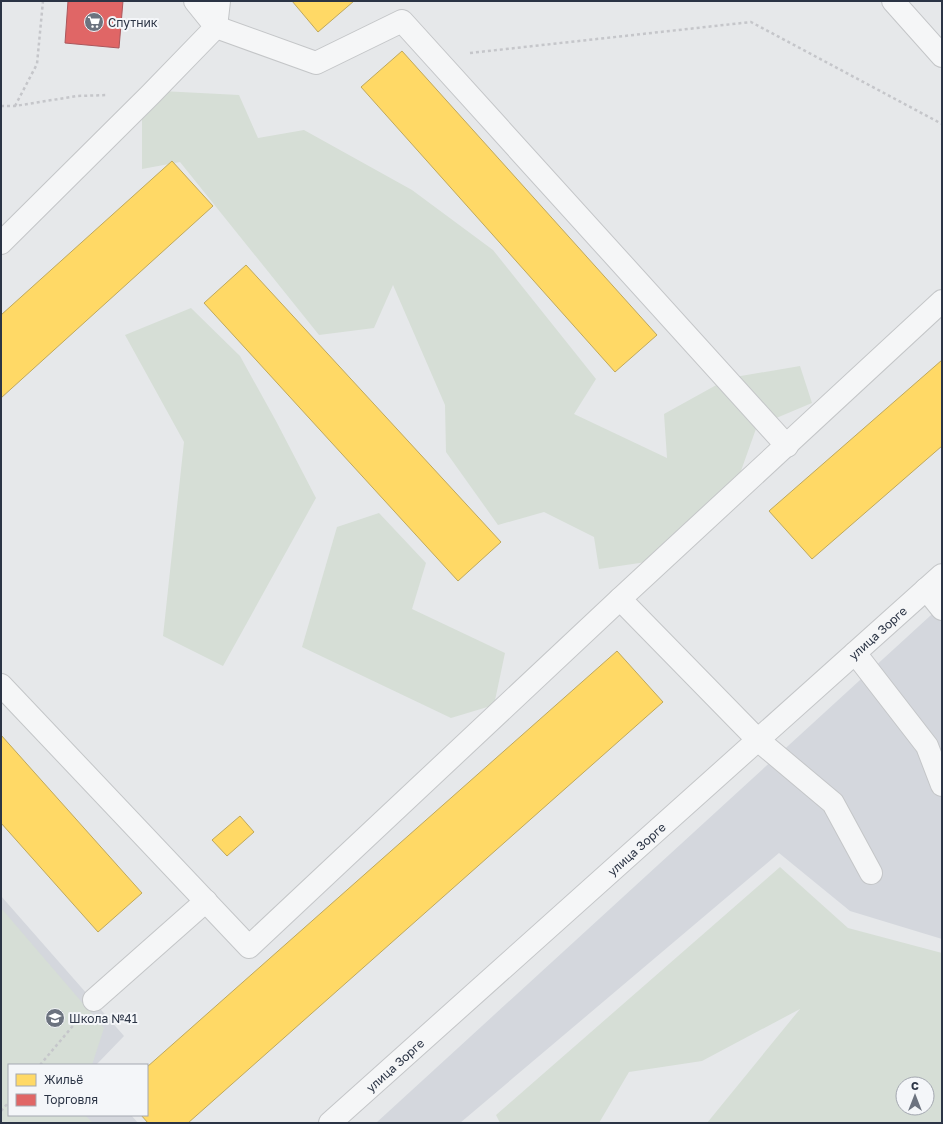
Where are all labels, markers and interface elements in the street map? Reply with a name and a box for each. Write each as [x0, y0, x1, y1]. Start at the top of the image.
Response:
supermarket icon: Спутник [83, 11, 105, 33]
place label: Спутник [108, 15, 158, 30]
street label: улица Зорге [845, 603, 910, 663]
street label: улица Зорге [604, 819, 668, 879]
school or university icon: Школа №41 [44, 1007, 66, 1029]
place label: Школа №41 [69, 1011, 138, 1026]
street label: улица Зорге [363, 1035, 427, 1095]
legend [8, 1064, 148, 1116]
text: Жильё [44, 1072, 83, 1087]
north arrow [895, 1076, 935, 1116]
text: С [911, 1079, 919, 1092]
text: Торговля [44, 1092, 98, 1107]

